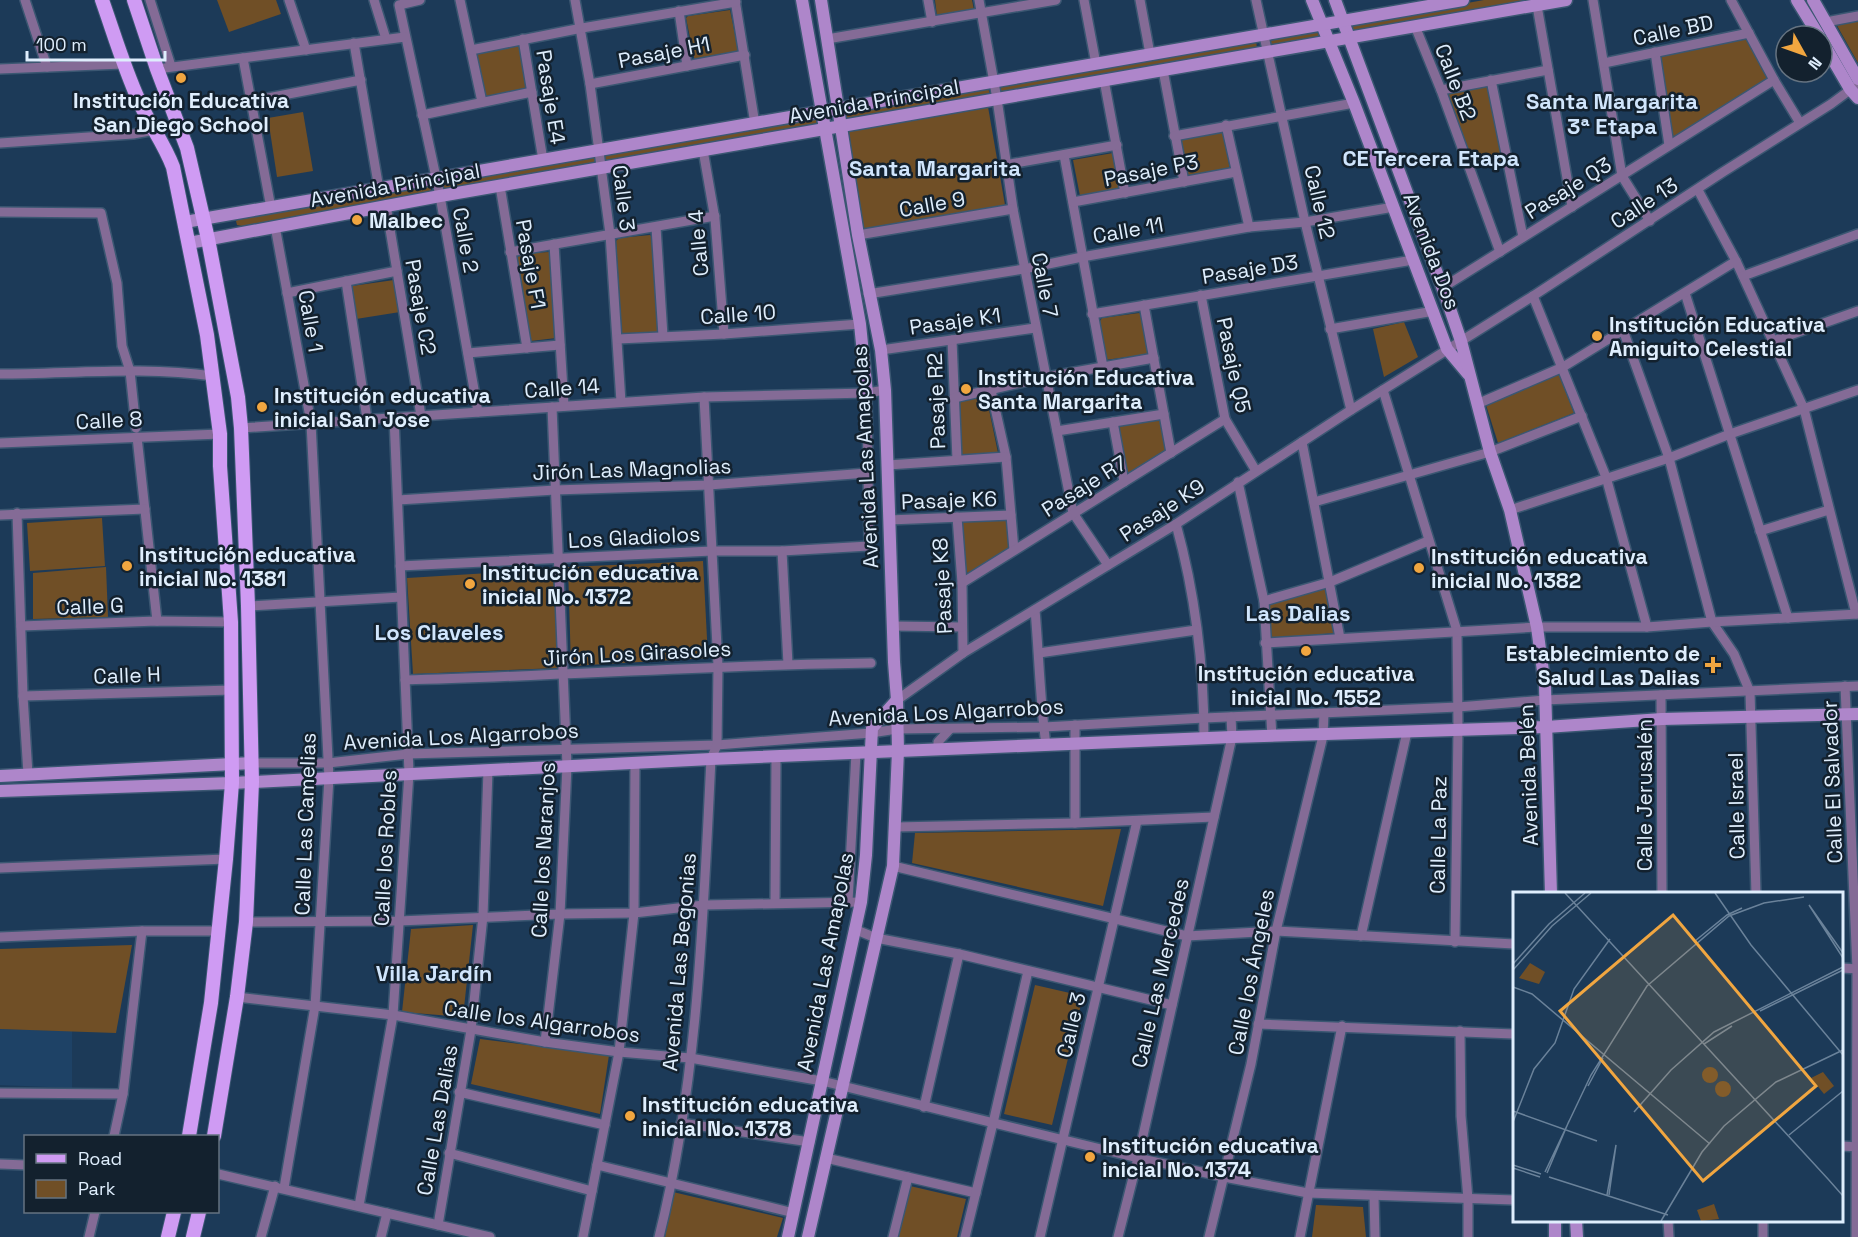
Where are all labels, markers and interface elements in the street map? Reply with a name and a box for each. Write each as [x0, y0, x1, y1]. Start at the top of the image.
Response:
street label: Calle BD [1630, 8, 1716, 52]
scale bar [27, 24, 165, 62]
north arrow [1774, 24, 1834, 84]
street label: Pasaje H1 [616, 30, 712, 74]
text: 100 m [36, 33, 87, 56]
street label: Calle B2 [1429, 40, 1483, 124]
street label: Pasaje E4 [530, 48, 572, 146]
text: N [1804, 52, 1827, 74]
marker: Institución Educativa San Diego School [174, 71, 188, 85]
street label: Avenida Principal [787, 73, 961, 129]
place label: Institución Educativa San Diego School [73, 87, 289, 138]
district label: Santa Margarita 3ª Etapa [1526, 87, 1698, 140]
district label: CE Tercera Etapa [1342, 144, 1520, 172]
street label: Pasaje P3 [1101, 148, 1201, 192]
street label: Pasaje Q3 [1520, 151, 1616, 225]
district label: Santa Margarita [849, 154, 1021, 182]
street label: Avenida Principal [308, 157, 482, 213]
street label: Calle 12 [1298, 162, 1342, 242]
street label: Calle 3 [607, 163, 641, 233]
street label: Calle 13 [1605, 171, 1683, 235]
street label: Calle 9 [897, 185, 967, 223]
street label: Avenida Dos [1397, 189, 1467, 313]
street label: Calle 2 [447, 205, 485, 275]
place label: Malbec [369, 207, 443, 234]
street label: Calle 4 [682, 209, 714, 277]
street label: Calle 11 [1091, 211, 1165, 249]
marker: Malbec [350, 213, 364, 227]
street label: Pasaje F1 [510, 217, 552, 311]
street label: Pasaje D3 [1200, 248, 1300, 290]
street label: Calle 7 [1025, 250, 1065, 320]
street label: Pasaje C2 [399, 257, 443, 357]
street label: Calle 1 [292, 288, 330, 354]
street label: Calle 10 [699, 298, 777, 330]
street label: Pasaje K1 [908, 301, 1002, 341]
place label: Institución Educativa Amiguito Celestial [1609, 311, 1825, 362]
street label: Pasaje Q5 [1211, 315, 1257, 415]
marker: Institución Educativa Amiguito Celestial [1590, 329, 1604, 343]
street label: Avenida Las Amapolas [846, 345, 884, 569]
street label: Pasaje R2 [921, 352, 951, 450]
place label: Institución Educativa Santa Margarita [978, 364, 1194, 415]
street label: Calle 14 [523, 372, 601, 404]
place label: Institución educativa inicial San Jose [274, 382, 491, 433]
marker: Institución Educativa Santa Margarita [959, 382, 973, 396]
marker: Institución educativa inicial San Jose [255, 400, 269, 414]
street label: Calle 8 [75, 405, 143, 435]
street label: Pasaje R7 [1036, 449, 1132, 523]
street label: Jirón Las Magnolias [532, 452, 732, 486]
street label: Pasaje K9 [1114, 473, 1210, 547]
street label: Pasaje K6 [901, 485, 997, 515]
street label: Los Gladiolos [567, 520, 701, 554]
street label: Pasaje K8 [926, 537, 958, 635]
place label: Institución educativa inicial No. 1381 [139, 541, 356, 592]
place label: Institución educativa inicial No. 1382 [1431, 543, 1648, 594]
marker: Institución educativa inicial No. 1381 [120, 559, 134, 573]
place label: Institución educativa inicial No. 1372 [482, 559, 699, 610]
marker: Institución educativa inicial No. 1382 [1412, 561, 1426, 575]
marker: Institución educativa inicial No. 1372 [463, 577, 477, 591]
street label: Calle G [56, 591, 124, 621]
district label: Las Dalias [1246, 599, 1350, 627]
district label: Los Claveles [374, 618, 504, 646]
street label: Jirón Los Girasoles [542, 635, 732, 671]
place label: Establecimiento de Salud Las Dalias [1506, 640, 1700, 691]
marker: Institución educativa inicial No. 1552 [1299, 644, 1313, 658]
marker: Establecimiento de Salud Las Dalias [1704, 656, 1722, 674]
street label: Calle H [93, 660, 161, 690]
place label: Institución educativa inicial No. 1552 [1198, 660, 1414, 711]
street label: Avenida Los Algarrobos [828, 692, 1064, 732]
street label: Calle El Salvador [1816, 700, 1848, 864]
street label: Avenida Belén [1512, 704, 1544, 846]
street label: Avenida Los Algarrobos [343, 716, 579, 756]
street label: Calle Jerusalén [1631, 719, 1658, 871]
street label: Calle Las Camelias [288, 732, 322, 916]
street label: Calle Israel [1722, 752, 1750, 860]
street label: Calle los Naranjos [525, 761, 561, 939]
street label: Calle los Robles [367, 769, 403, 927]
street label: Calle La Paz [1423, 776, 1453, 894]
street label: Avenida Las Amapolas [790, 850, 860, 1074]
street label: Avenida Las Begonias [656, 852, 702, 1072]
street label: Calle Las Mercedes [1125, 876, 1195, 1070]
street label: Calle los Ángeles [1222, 887, 1280, 1057]
inset map [1513, 892, 1843, 1222]
district label: Villa Jardín [376, 959, 492, 987]
street label: Calle 3 [1050, 990, 1092, 1060]
street label: Calle los Algarrobos [442, 994, 642, 1048]
street label: Calle Las Dalias [410, 1042, 464, 1198]
place label: Institución educativa inicial No. 1378 [642, 1091, 859, 1142]
marker: Institución educativa inicial No. 1378 [623, 1109, 637, 1123]
place label: Institución educativa inicial No. 1374 [1102, 1132, 1319, 1183]
legend [24, 1135, 219, 1213]
text: Road [78, 1147, 122, 1170]
marker: Institución educativa inicial No. 1374 [1083, 1150, 1097, 1164]
text: Park [78, 1177, 116, 1200]

